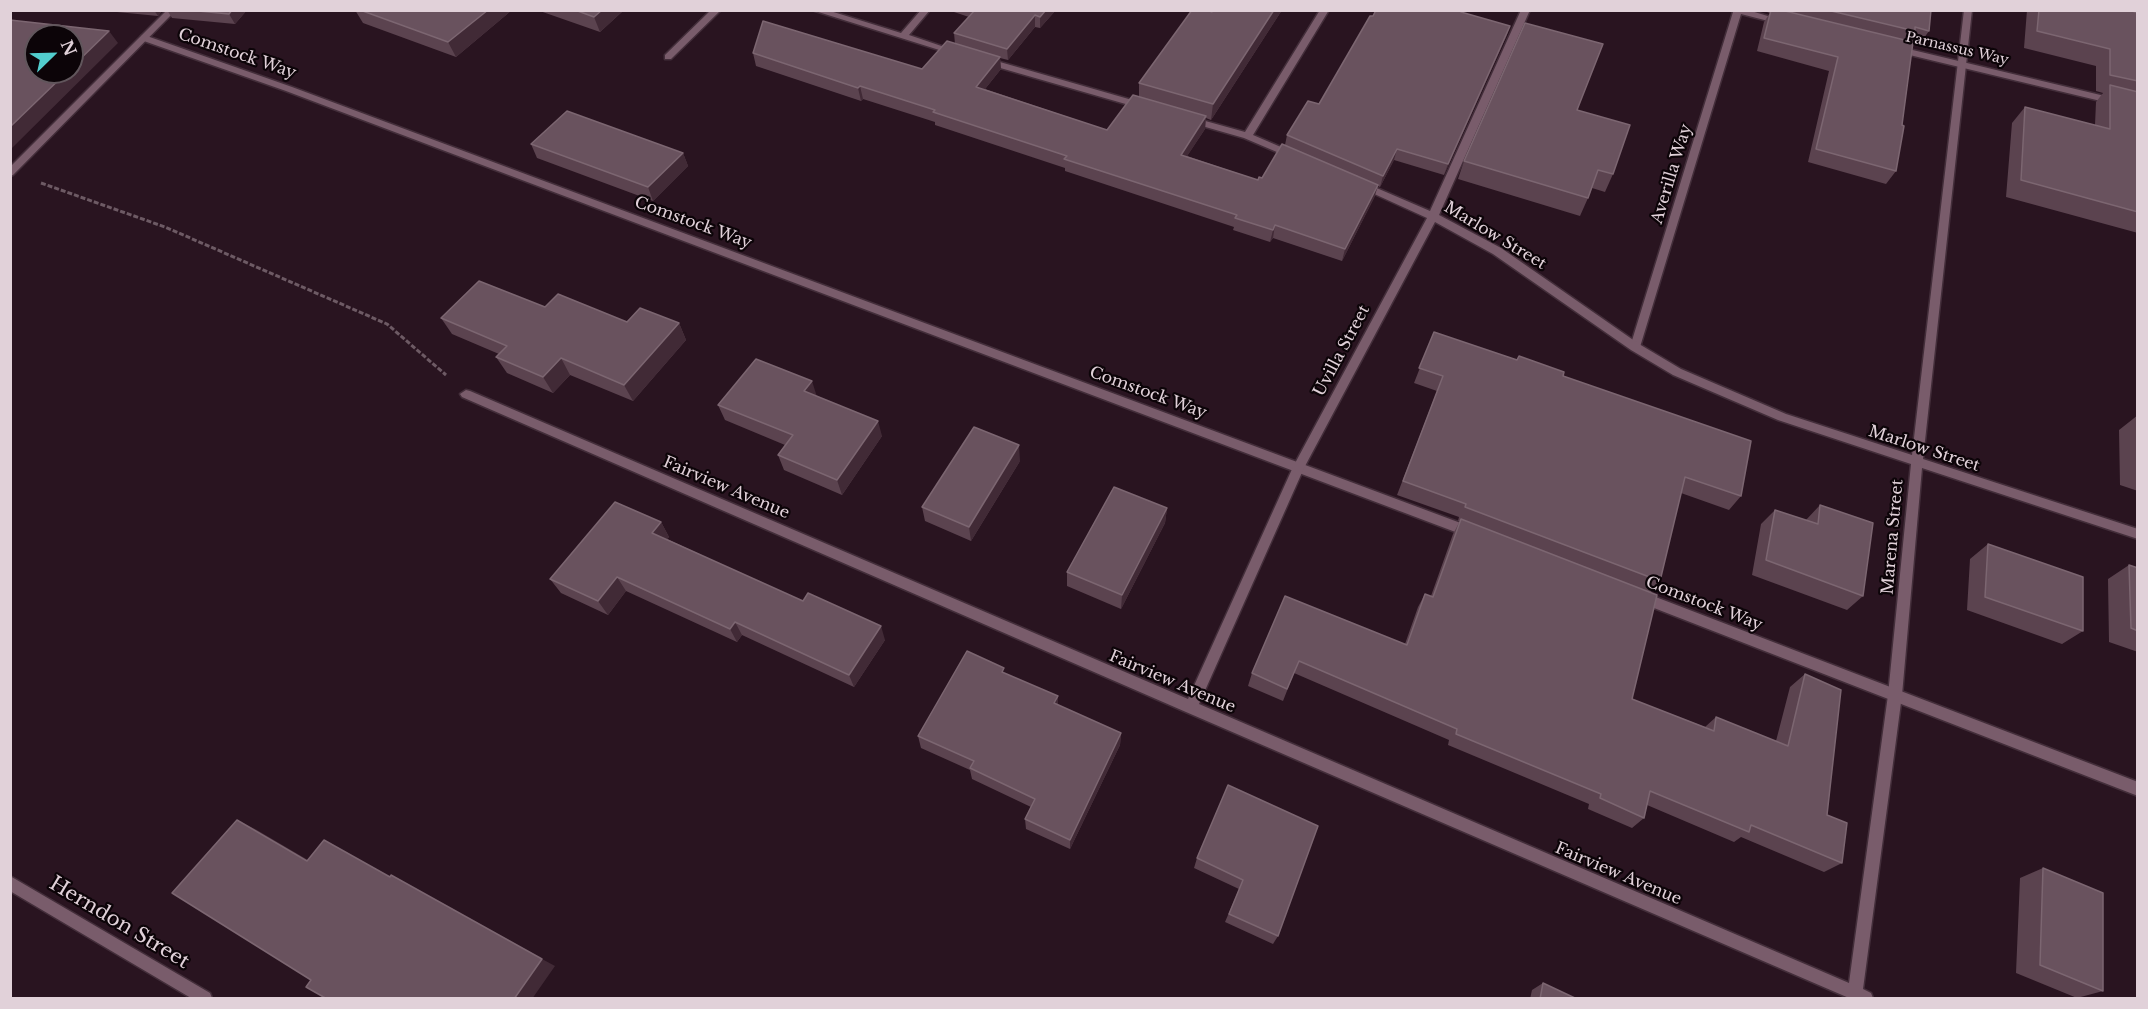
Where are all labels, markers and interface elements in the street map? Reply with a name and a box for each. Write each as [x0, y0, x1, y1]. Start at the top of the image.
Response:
north arrow [24, 24, 84, 84]
street label: Comstock Way [176, 25, 298, 83]
street label: Parnassus Way [1904, 29, 2010, 69]
text: N [57, 37, 81, 59]
street label: Averilla Way [1648, 122, 1696, 226]
street label: Comstock Way [632, 193, 754, 253]
street label: Marlow Street [1440, 198, 1550, 274]
street label: Uvilla Street [1310, 302, 1374, 400]
street label: Comstock Way [1087, 363, 1209, 423]
street label: Marlow Street [1866, 422, 1982, 476]
street label: Fairview Avenue [660, 453, 792, 523]
street label: Marena Street [1878, 479, 1908, 595]
street label: Comstock Way [1643, 573, 1765, 635]
street label: Fairview Avenue [1106, 647, 1238, 717]
street label: Fairview Avenue [1552, 839, 1684, 909]
street label: Herndon Street [45, 872, 193, 974]

